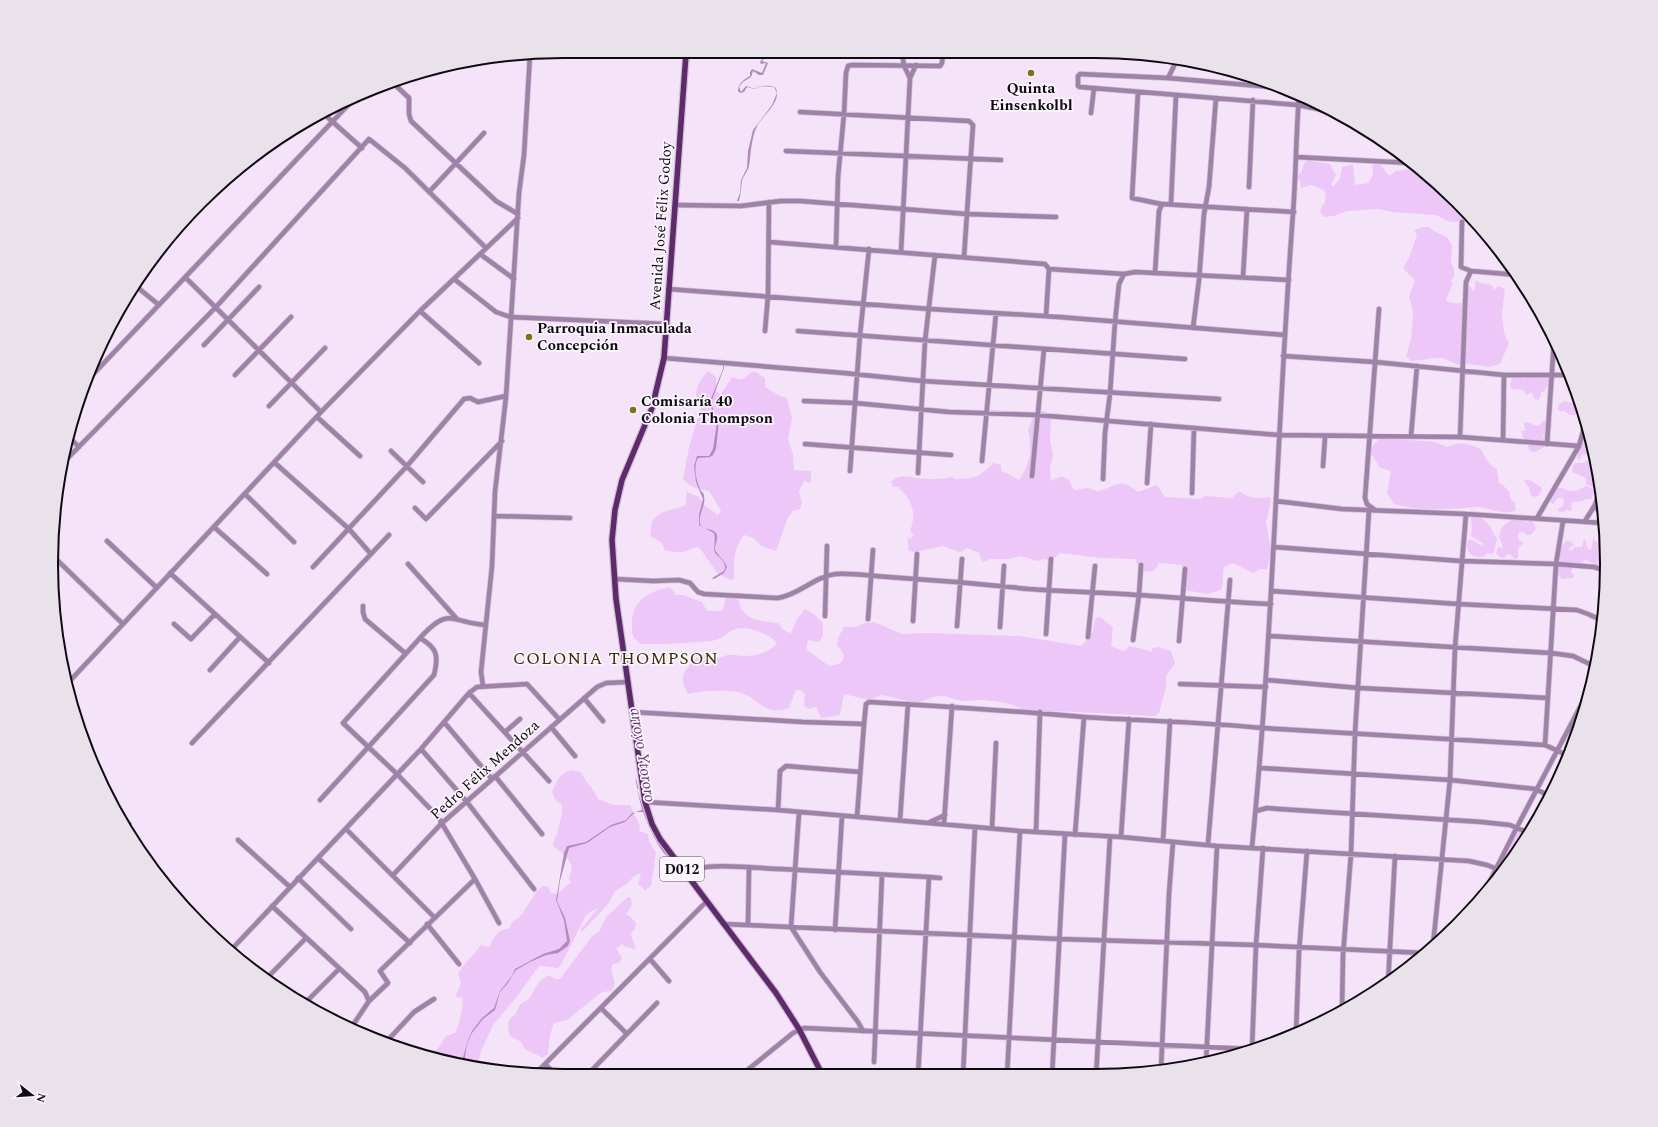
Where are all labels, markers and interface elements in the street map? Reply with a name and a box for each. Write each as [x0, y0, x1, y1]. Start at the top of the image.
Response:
marker: Quinta Einsenkolbl [1026, 68, 1036, 78]
place label: Quinta Einsenkolbl [989, 77, 1073, 117]
street label: Avenida José Félix Godoy [644, 140, 678, 311]
place label: Parroquia Inmaculada Concepción [537, 317, 692, 357]
marker: Parroquia Inmaculada Concepción [524, 332, 534, 342]
place label: Comisaría 40 Colonia Thompson [641, 390, 773, 430]
marker: Comisaría 40 Colonia Thompson [628, 405, 638, 415]
district label: COLONIA THOMPSON [513, 646, 719, 672]
water label: arroyo Ytororo [624, 706, 662, 804]
street label: Pedro Félix Mendoza [425, 714, 545, 825]
road number: D012 [660, 857, 704, 881]
north arrow [12, 1075, 52, 1115]
text: N [32, 1091, 51, 1105]

